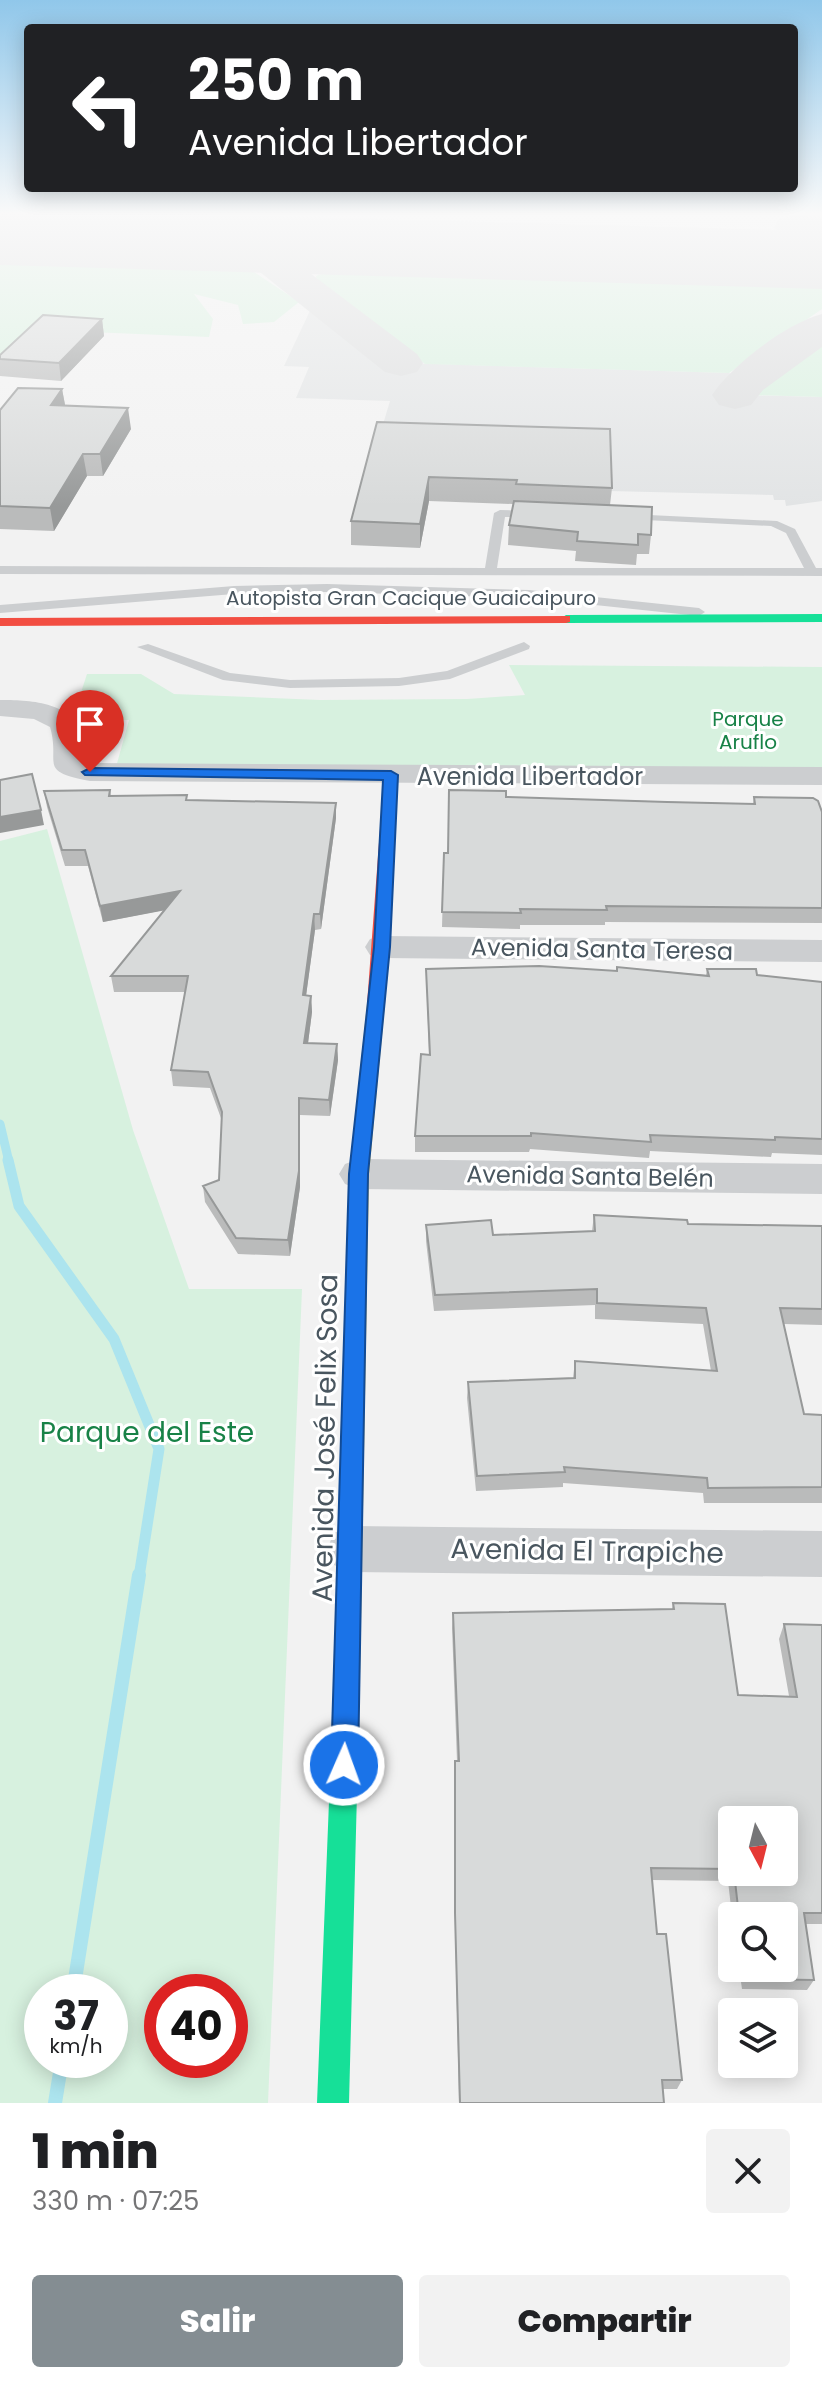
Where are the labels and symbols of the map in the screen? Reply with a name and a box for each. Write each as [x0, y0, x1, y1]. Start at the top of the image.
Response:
street label: Autopista Gran Cacique Guaicaipuro [226, 584, 596, 612]
pin [56, 690, 124, 772]
park label: Parque Aruflo [712, 705, 784, 756]
street label: Avenida Libertador [417, 760, 643, 793]
street label: Avenida Santa Teresa [471, 930, 733, 968]
street label: Avenida Santa Belén [466, 1157, 714, 1195]
street label: Avenida José Felix Sosa [303, 1274, 347, 1602]
park label: Parque del Este [40, 1413, 254, 1452]
street label: Avenida El Trapiche [450, 1529, 724, 1573]
position arrow [302, 1723, 386, 1807]
north arrow [718, 1806, 798, 1886]
speed limit sign: 40 [144, 1974, 248, 2078]

